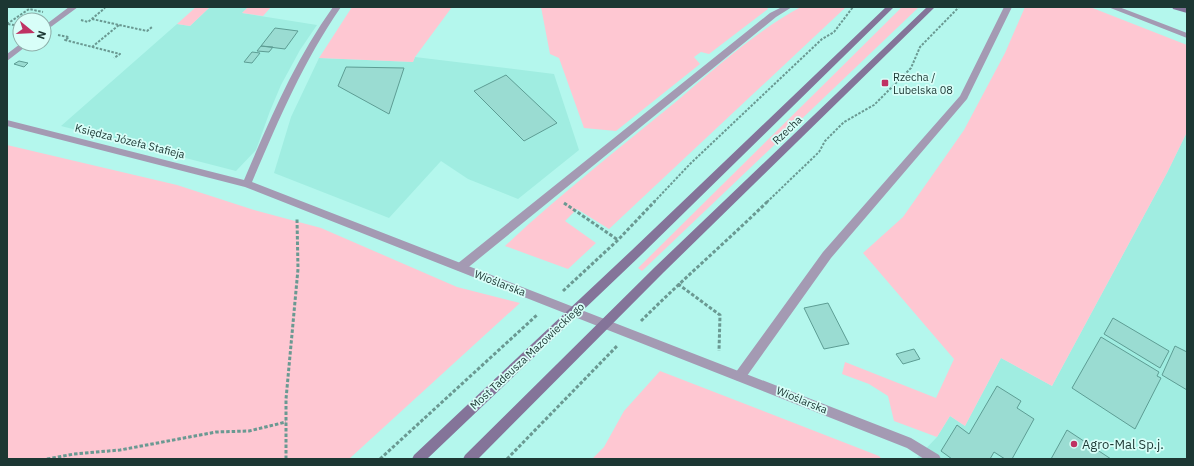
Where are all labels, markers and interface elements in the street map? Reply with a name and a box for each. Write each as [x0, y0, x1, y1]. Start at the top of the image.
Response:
north arrow [12, 12, 52, 52]
text: N [34, 29, 49, 41]
place label: Rzecha / Lubelska 08 [893, 70, 953, 97]
marker: Rzecha / Lubelska 08 [880, 78, 890, 88]
street label: Rzecha [769, 112, 805, 147]
street label: Księdza Józefa Stafieja [74, 121, 187, 161]
street label: Wioślarska [472, 267, 528, 299]
street label: Most Tadeusza Mazowieckiego [467, 299, 587, 413]
street label: Wioślarska [774, 383, 830, 417]
place label: Agro-Mal Sp.j. [1082, 436, 1164, 453]
marker: Agro-Mal Sp.j. [1069, 439, 1079, 449]

